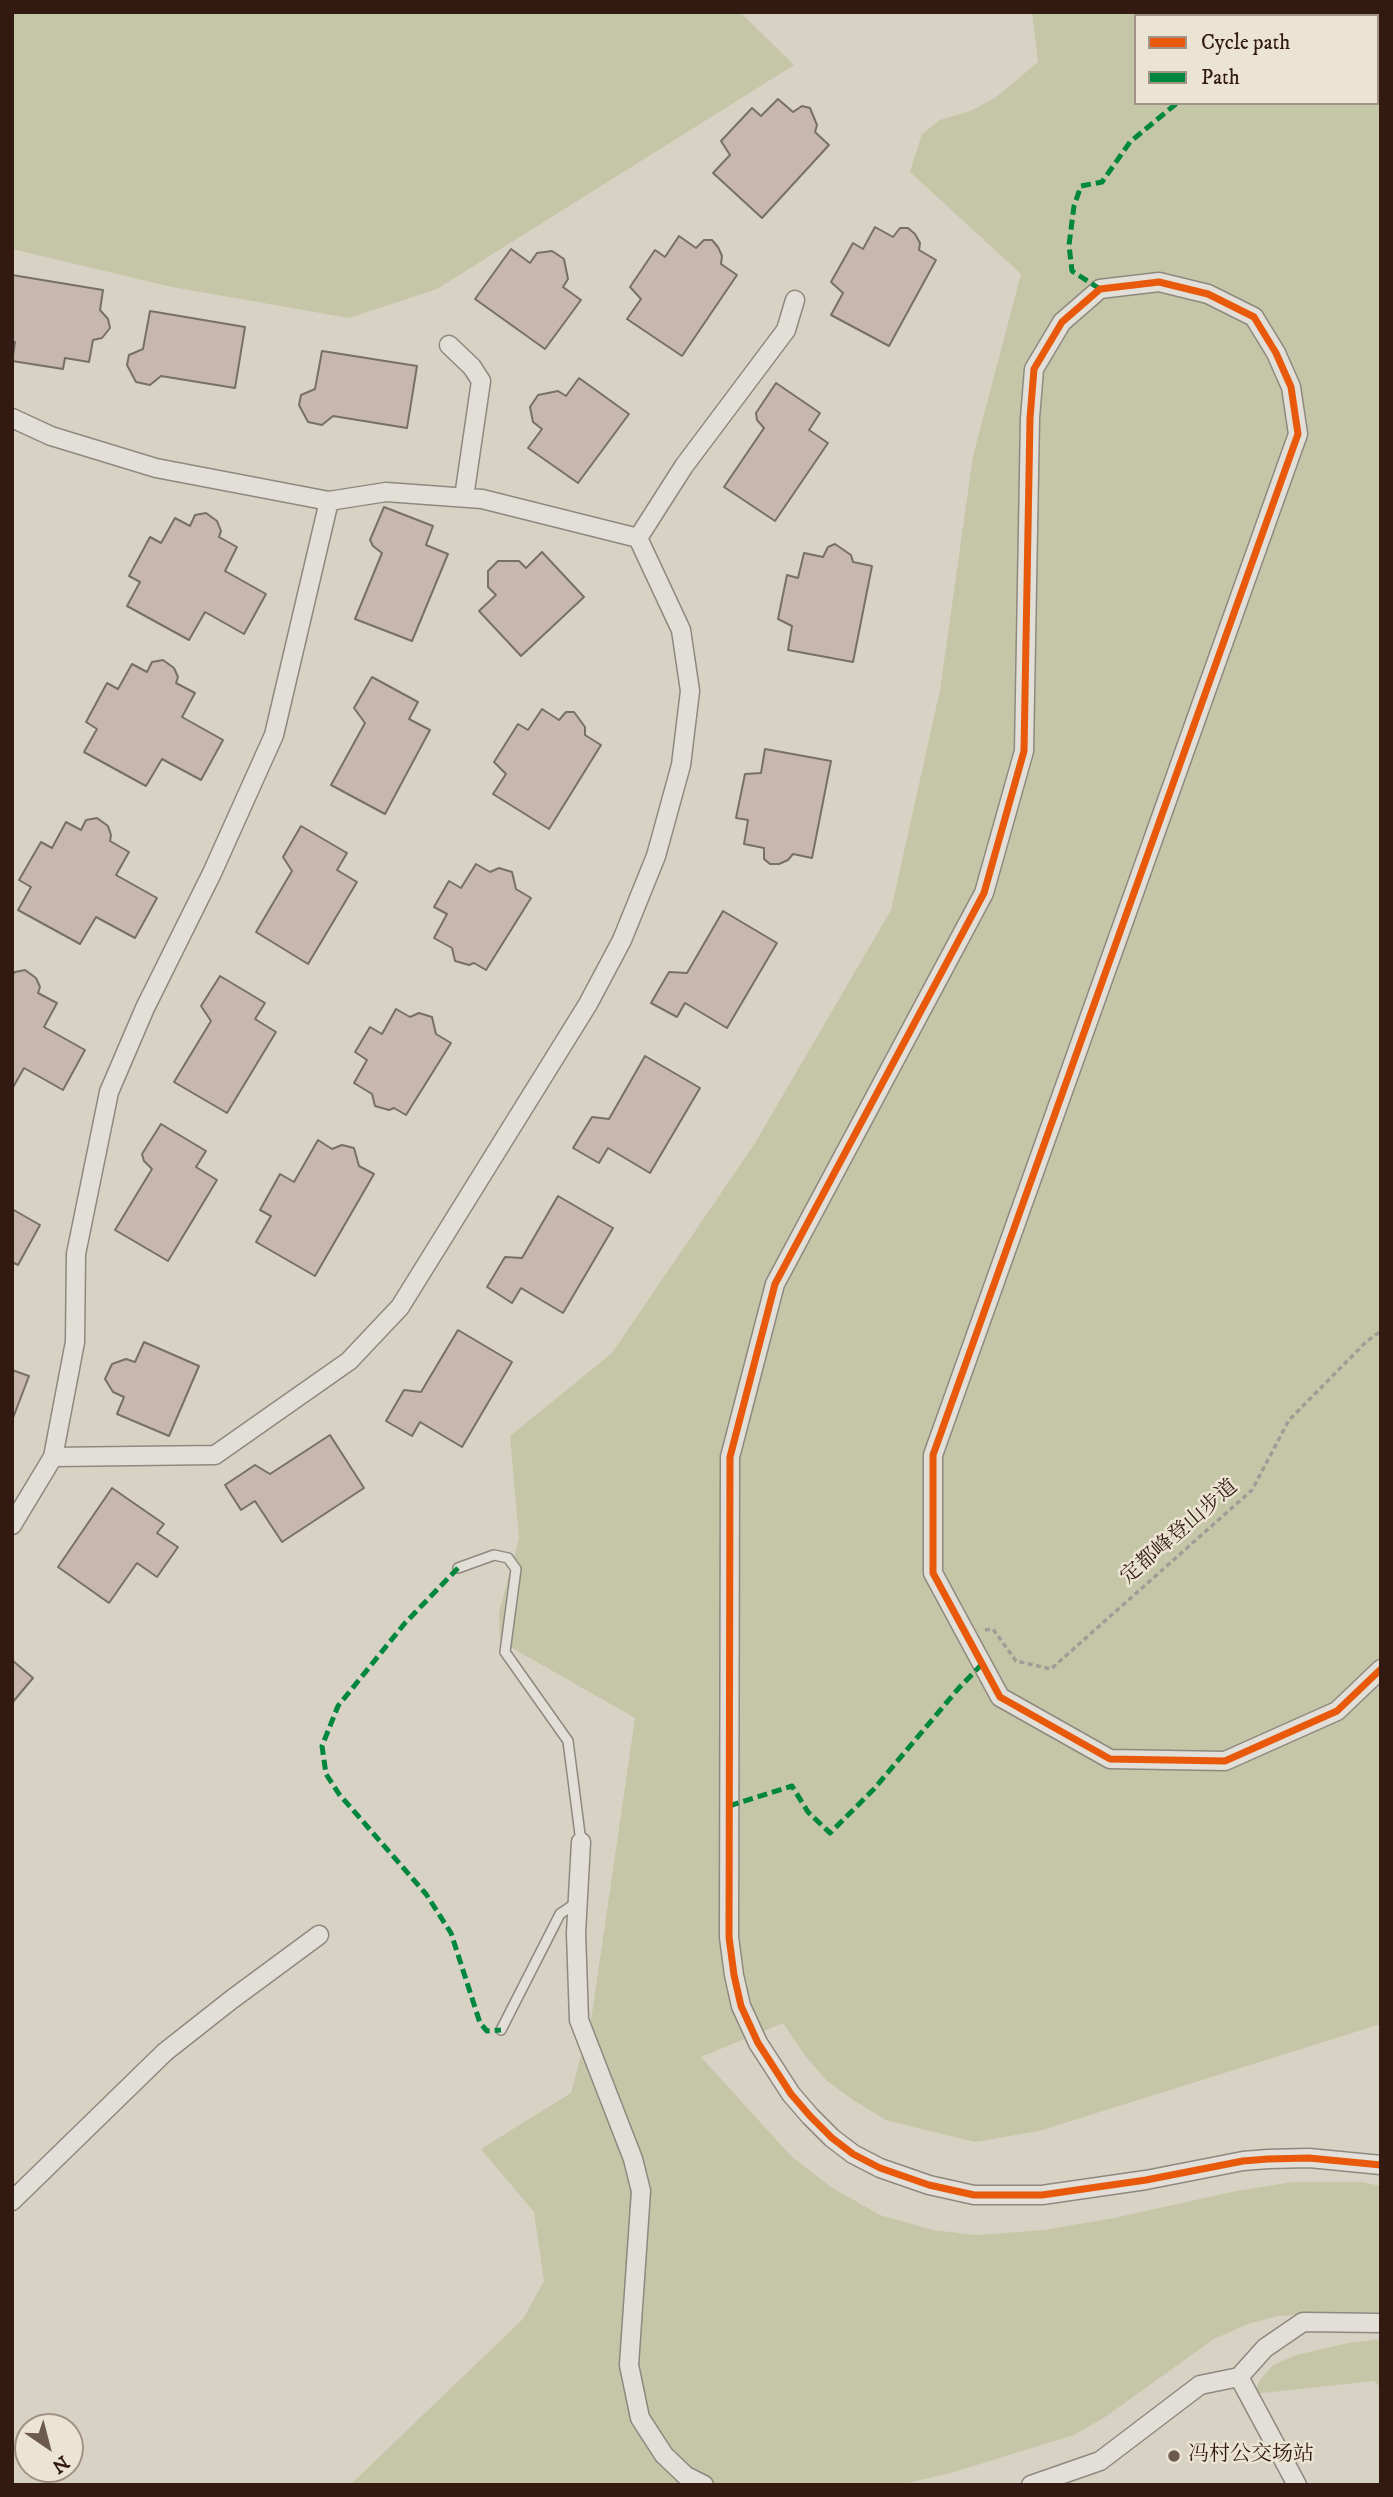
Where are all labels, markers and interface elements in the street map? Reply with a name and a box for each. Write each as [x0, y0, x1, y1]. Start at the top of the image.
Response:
legend [1134, 14, 1379, 105]
text: Cycle path [1201, 30, 1290, 56]
text: Path [1201, 65, 1240, 91]
street label: 定都峰登山步道 [1116, 1475, 1244, 1591]
north arrow [14, 2413, 84, 2483]
place label: 冯村公交场站 [1188, 2443, 1314, 2469]
marker: 冯村公交场站 [1166, 2448, 1182, 2464]
text: N [47, 2450, 73, 2478]

